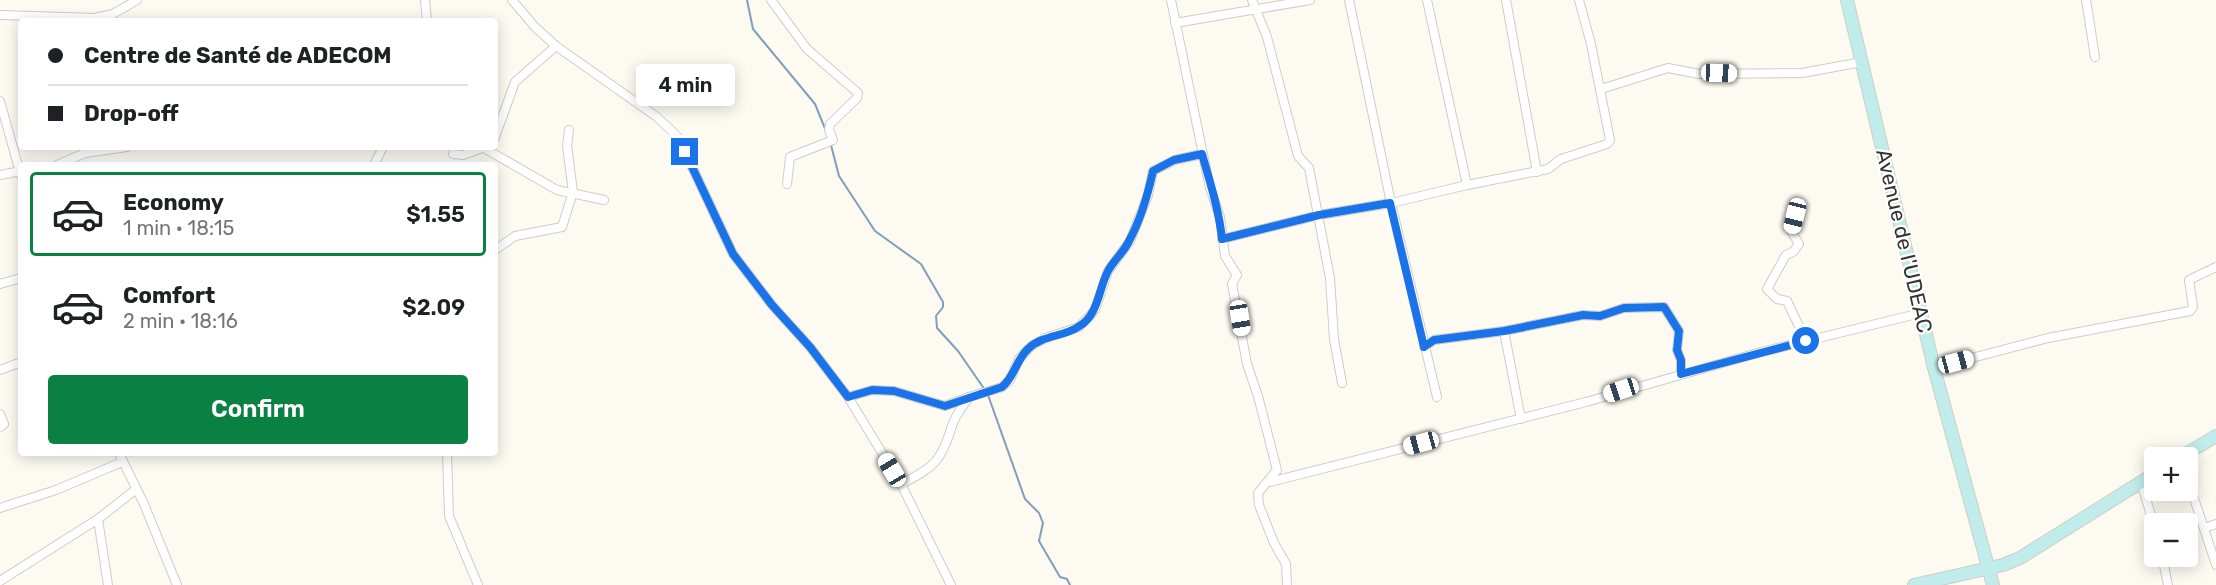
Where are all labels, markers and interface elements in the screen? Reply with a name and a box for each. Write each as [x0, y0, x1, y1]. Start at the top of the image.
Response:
text: Centre de Santé de ADECOM [84, 42, 392, 69]
car [1701, 63, 1737, 83]
callout: 4 min [636, 65, 734, 107]
text: 4 min [658, 73, 713, 97]
text: Drop-off [84, 100, 179, 127]
route end [671, 138, 698, 165]
street label: Avenue de I'UDEAC [1871, 146, 1938, 335]
icon: car [51, 187, 105, 241]
text: Economy [123, 189, 224, 216]
car [1782, 196, 1808, 236]
text: $1.55 [406, 201, 465, 228]
text: 1 min · 18:15 [123, 216, 234, 240]
icon: car [51, 280, 105, 334]
text: Comfort [123, 282, 215, 309]
text: $2.09 [402, 294, 465, 321]
car [1228, 299, 1252, 337]
text: 2 min · 18:16 [123, 309, 238, 333]
route start [1792, 327, 1819, 354]
car [1936, 349, 1976, 375]
button: Confirm [48, 375, 468, 444]
car [1601, 376, 1641, 404]
car [1401, 430, 1441, 456]
map controls [2144, 447, 2198, 567]
button: + [2144, 447, 2198, 501]
car [875, 450, 909, 490]
button: − [2144, 513, 2198, 567]

